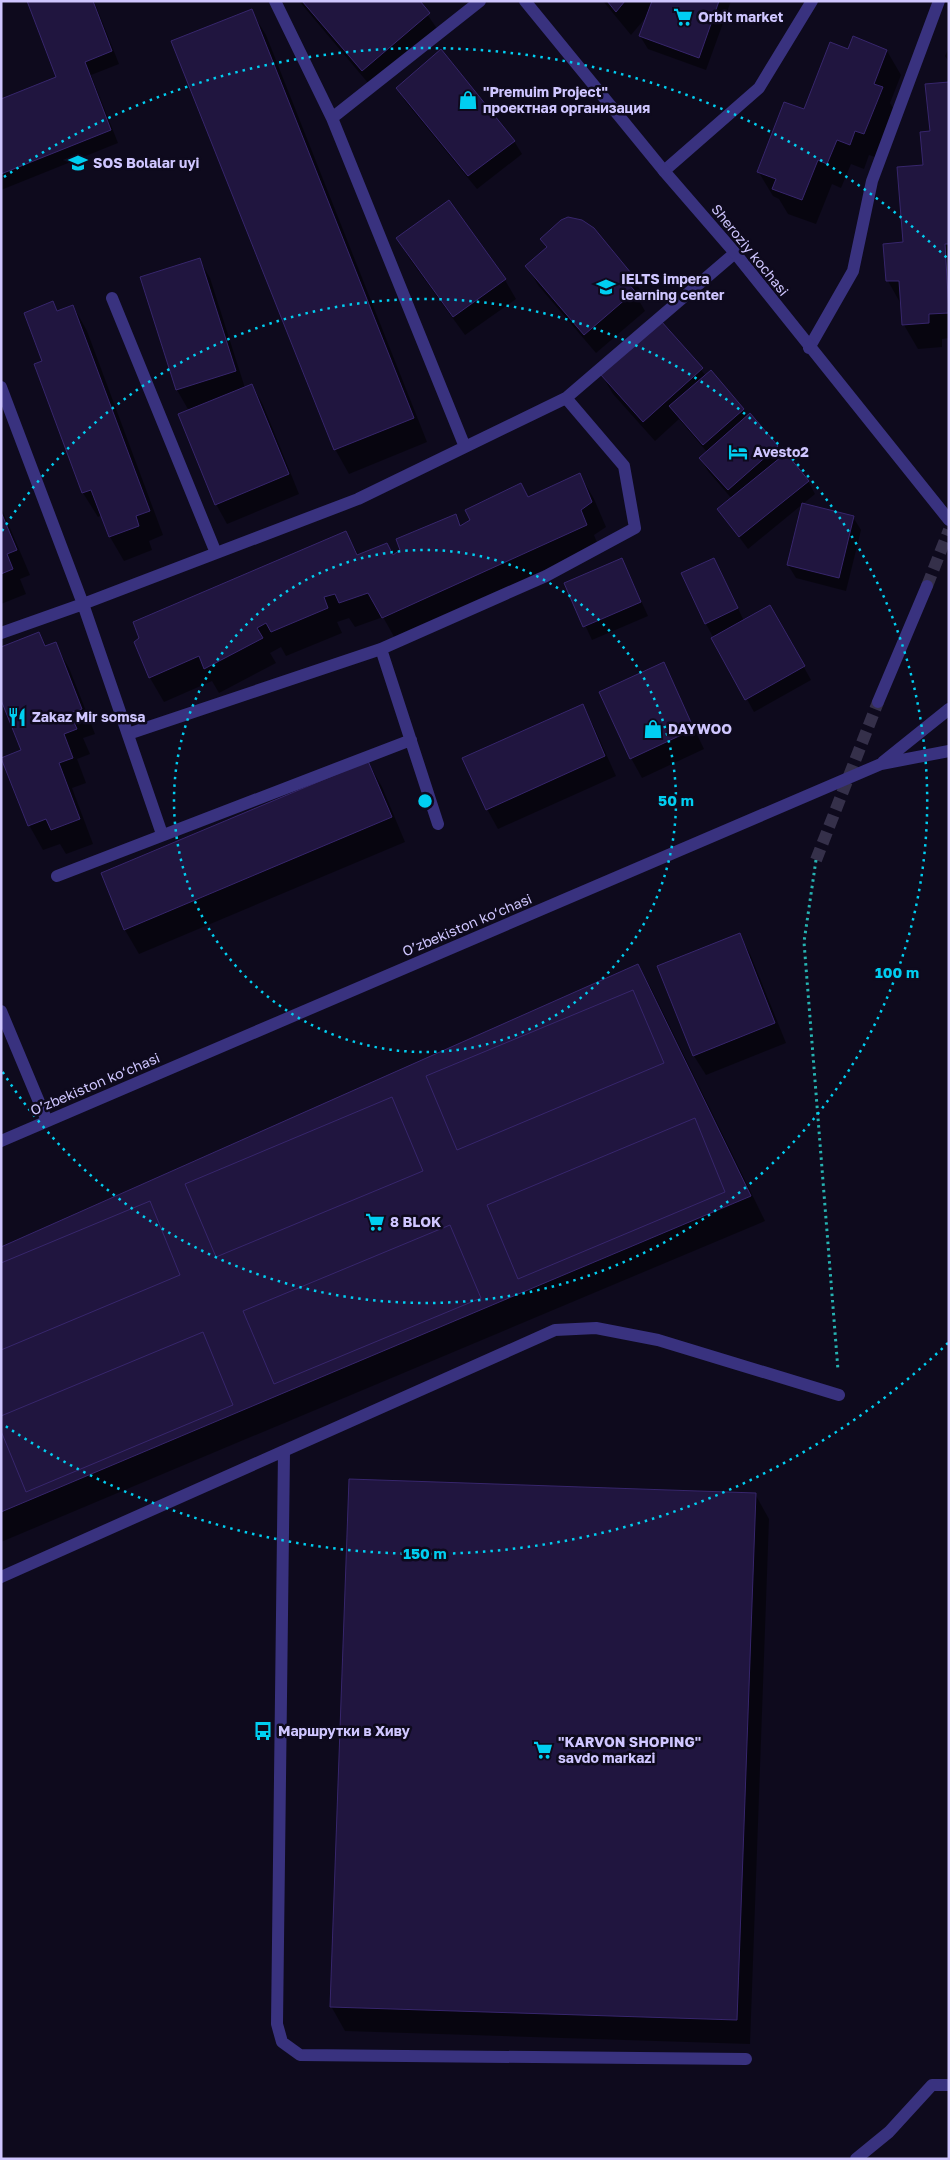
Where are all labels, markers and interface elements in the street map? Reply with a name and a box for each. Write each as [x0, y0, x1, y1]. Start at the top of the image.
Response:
supermarket icon: Orbit market [672, 6, 694, 28]
place label: Orbit market [698, 8, 784, 25]
place label: "Premuim Project" проектная организация [483, 83, 650, 116]
shop icon: "Premuim Project" проектная организация [457, 89, 479, 111]
school or university icon: SOS Bolalar uyi [67, 152, 89, 174]
place label: SOS Bolalar uyi [93, 154, 200, 171]
street label: Sheroziy kochasi [708, 200, 793, 299]
place label: IELTS impera learning center [621, 270, 725, 303]
school or university icon: IELTS impera learning center [595, 276, 617, 298]
hotel icon: Avesto2 [727, 441, 749, 463]
place label: Avesto2 [753, 443, 809, 460]
restaurant icon: Zakaz Mir somsa [6, 706, 28, 728]
place label: Zakaz Mir somsa [32, 708, 145, 725]
shop icon: DAYWOO [642, 718, 664, 740]
place label: DAYWOO [668, 720, 732, 737]
text: 50 m [658, 791, 694, 809]
centre of rings [416, 792, 434, 810]
street label: O’zbekiston ko‘chasi [399, 890, 534, 960]
text: 100 m [875, 963, 919, 981]
street label: O’zbekiston ko‘chasi [27, 1049, 162, 1119]
supermarket icon: 8 BLOK [364, 1211, 386, 1233]
place label: 8 BLOK [390, 1213, 441, 1230]
text: 150 m [403, 1544, 447, 1562]
bus stop icon: Маршрутки в Хиву [252, 1720, 274, 1742]
place label: Маршрутки в Хиву [278, 1722, 410, 1739]
place label: "KARVON SHOPING" savdo markazi [558, 1733, 701, 1766]
supermarket icon: "KARVON SHOPING" savdo markazi [532, 1739, 554, 1761]

